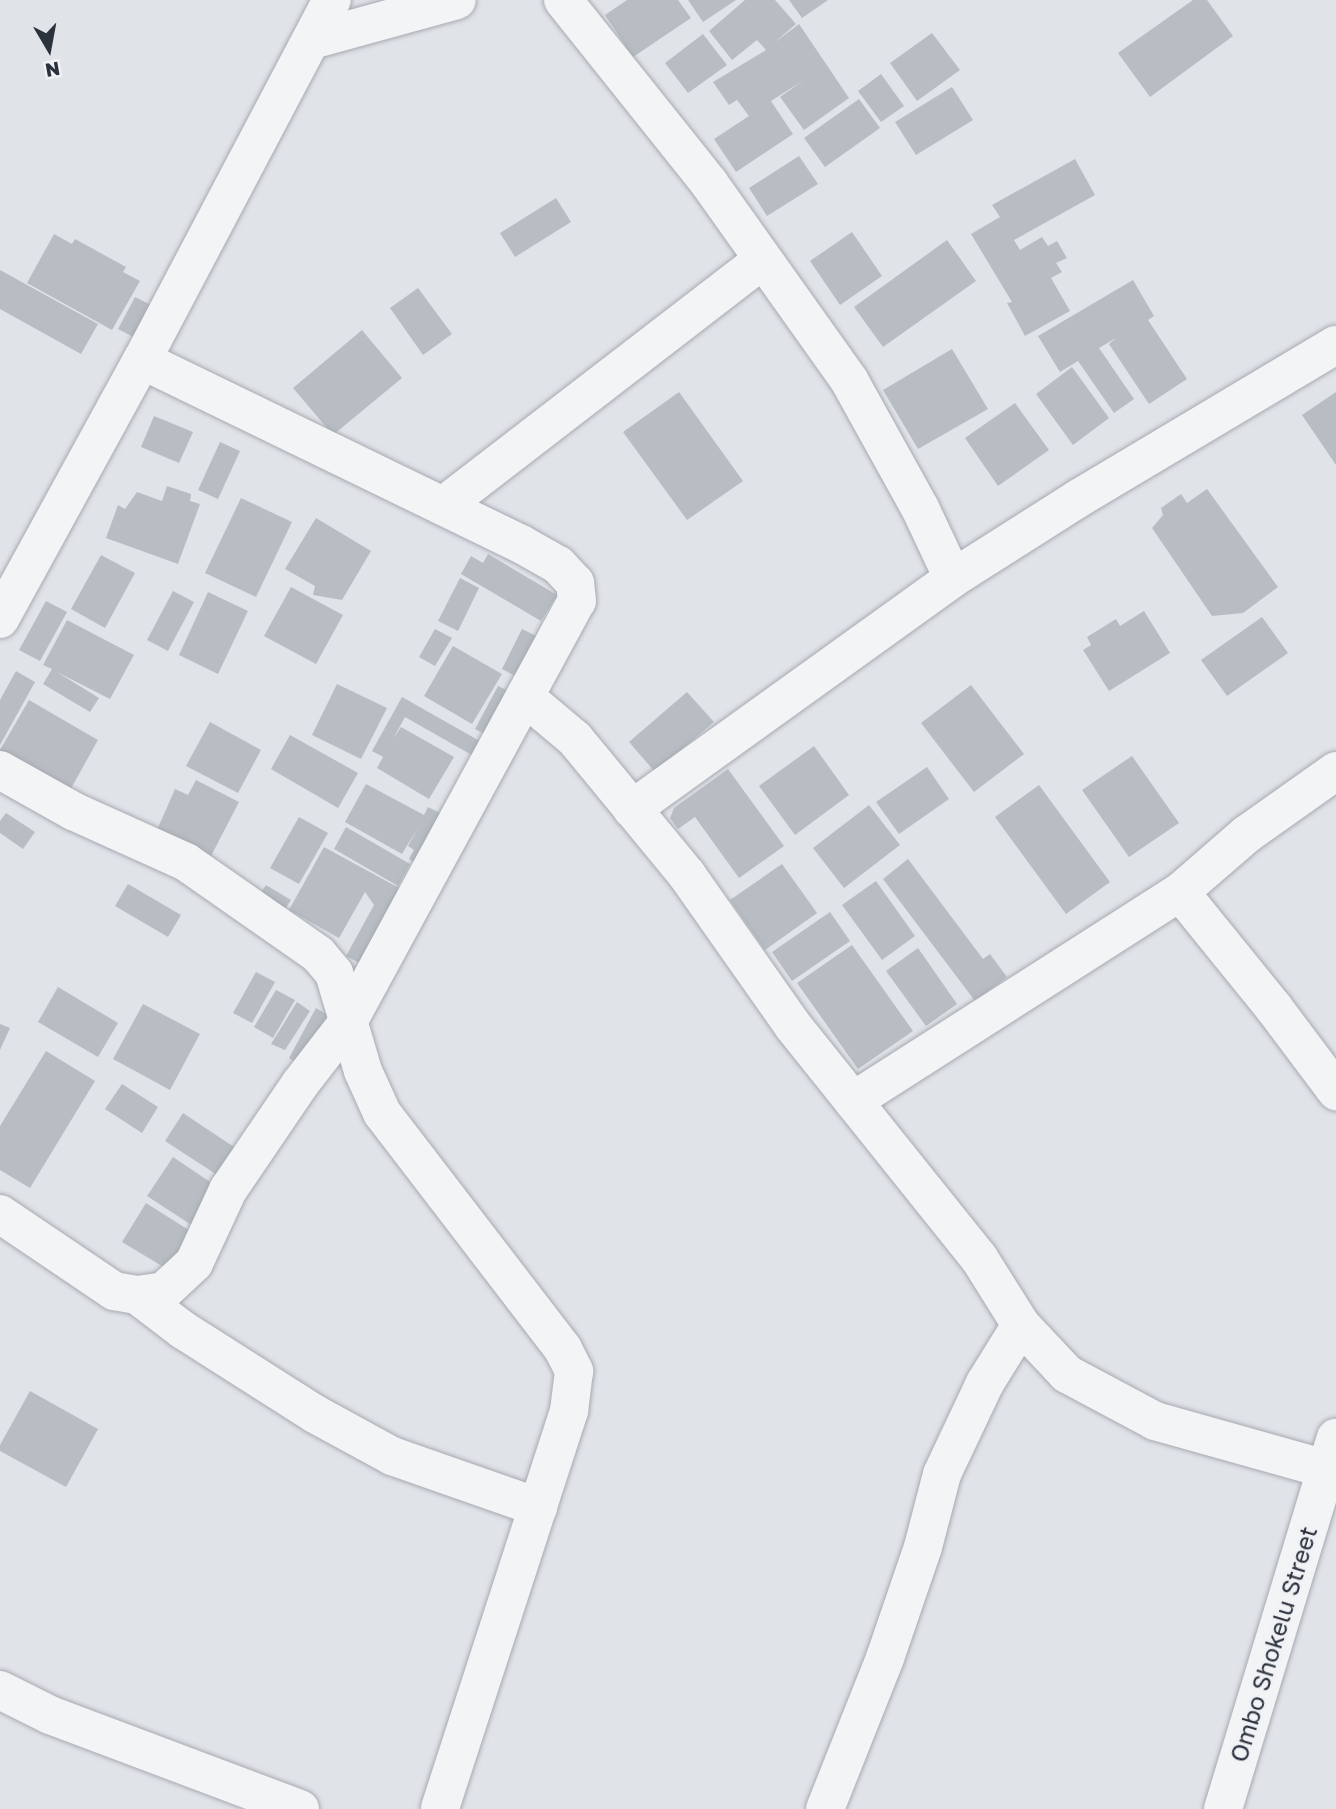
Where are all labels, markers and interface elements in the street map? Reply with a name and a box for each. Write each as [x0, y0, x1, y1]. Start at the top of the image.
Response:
north arrow [14, 14, 84, 84]
text: N [44, 58, 62, 83]
street label: Ombo Shokelu Street [1223, 1523, 1323, 1765]

